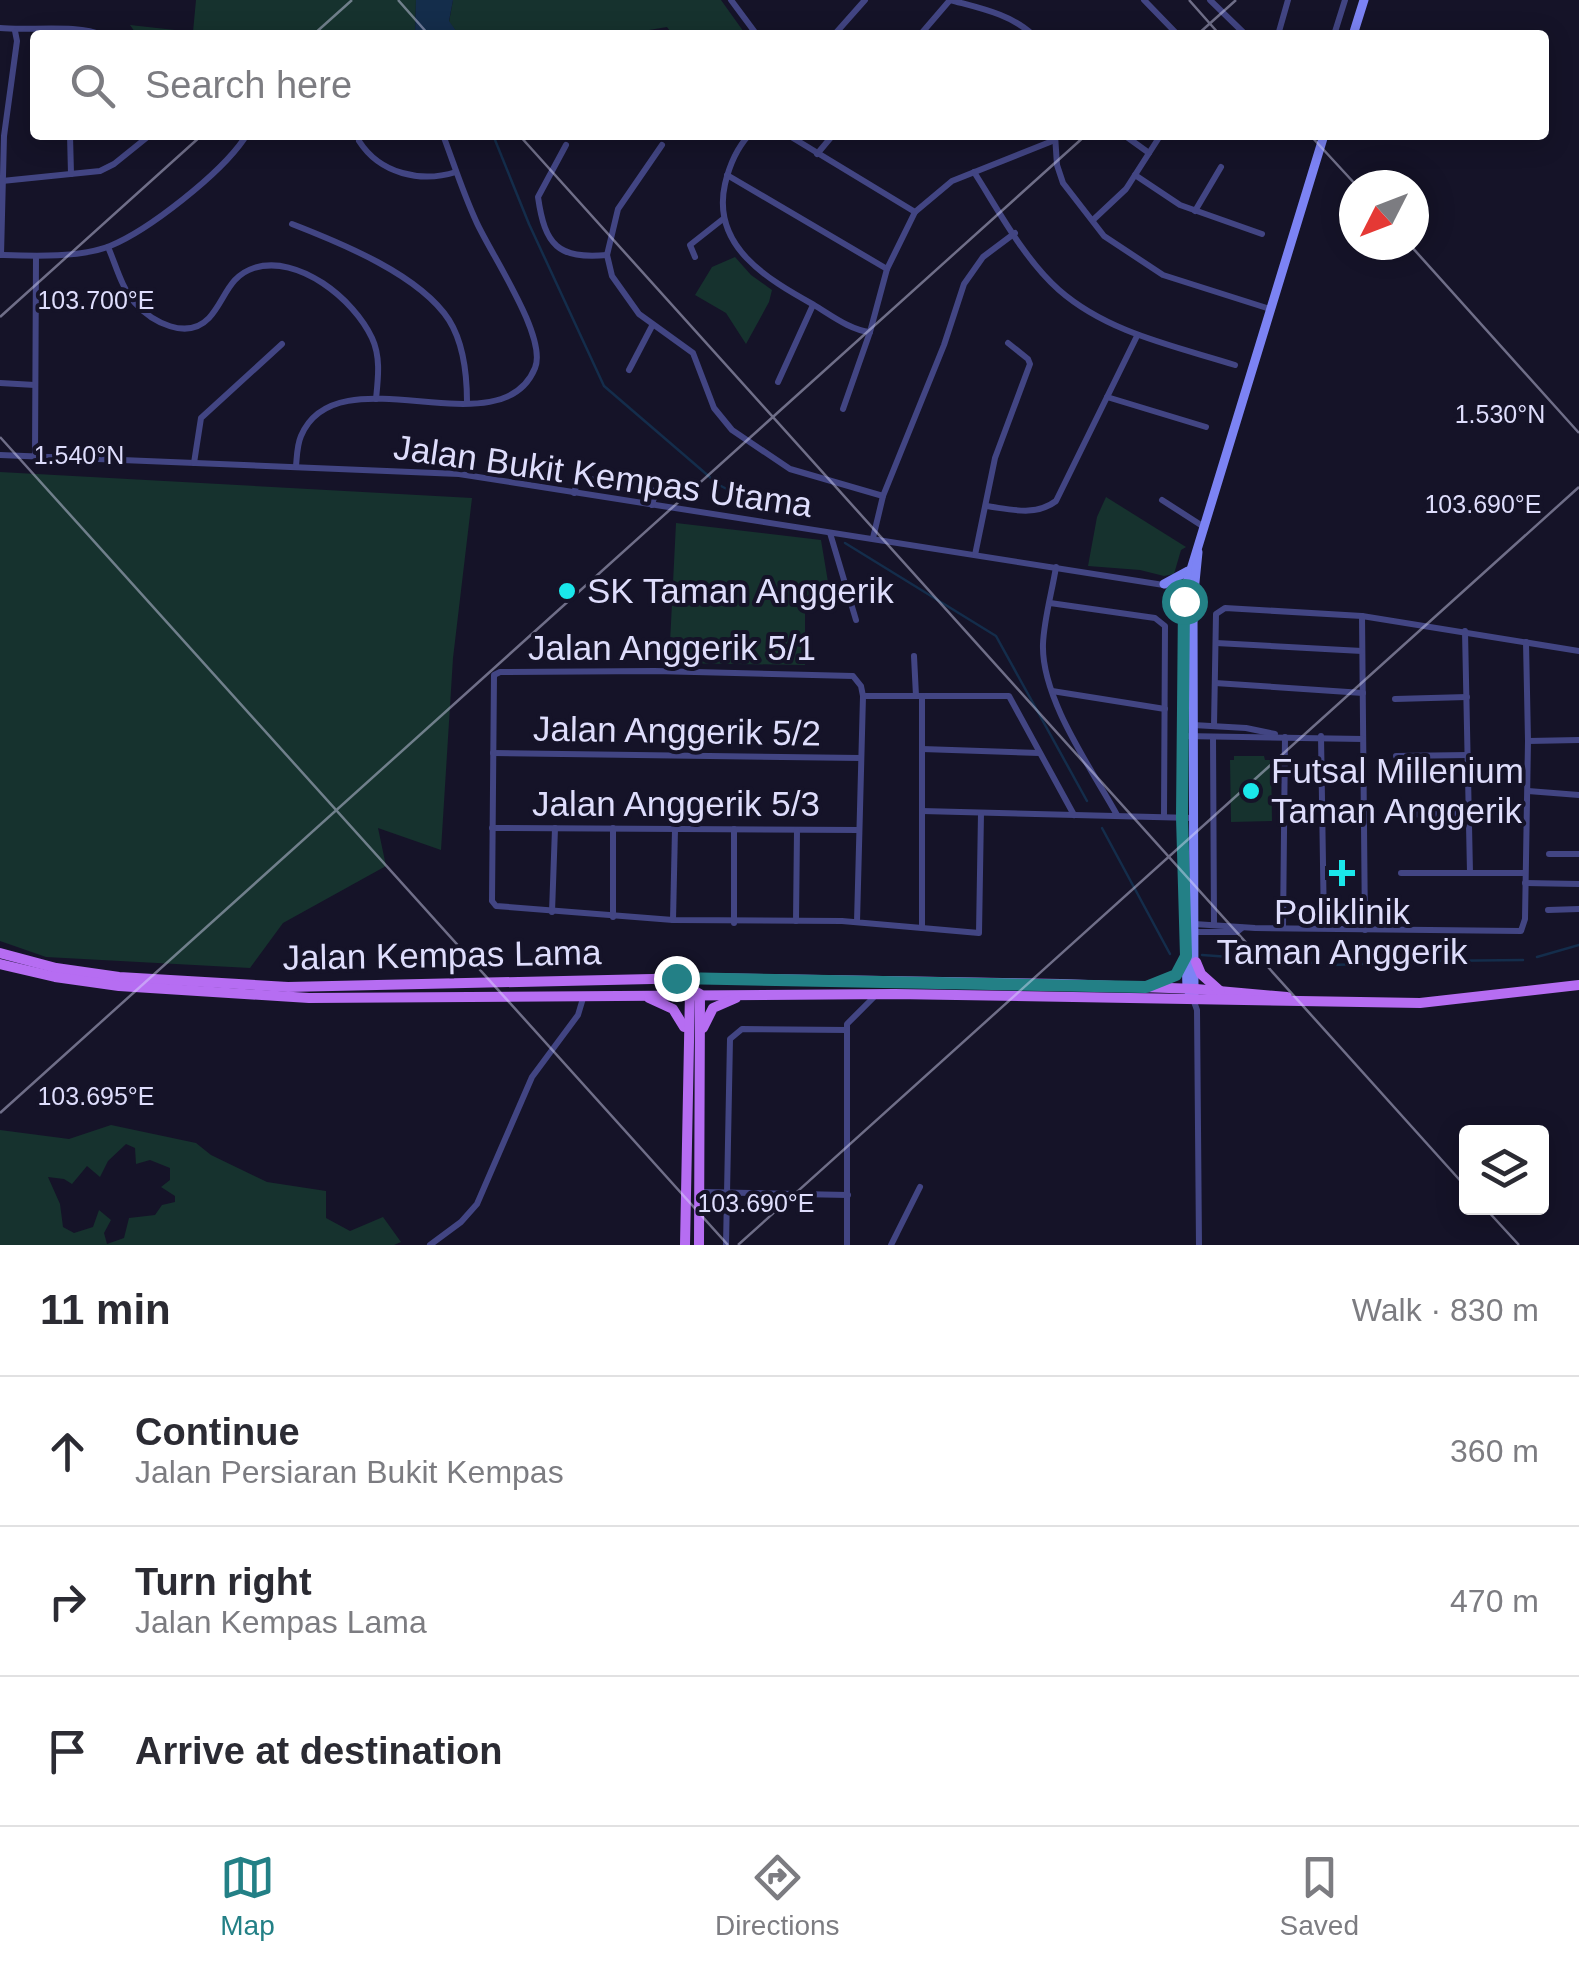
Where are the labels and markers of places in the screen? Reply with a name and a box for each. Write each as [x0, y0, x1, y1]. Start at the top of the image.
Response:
place label: SK Taman Anggerik [587, 571, 894, 610]
marker: SK Taman Anggerik [556, 580, 578, 602]
place label: Futsal Millenium Taman Anggerik [1271, 751, 1524, 830]
marker: Futsal Millenium Taman Anggerik [1240, 780, 1262, 802]
marker: Poliklinik Taman Anggerik [1329, 860, 1355, 886]
place label: Poliklinik Taman Anggerik [1217, 892, 1468, 971]

